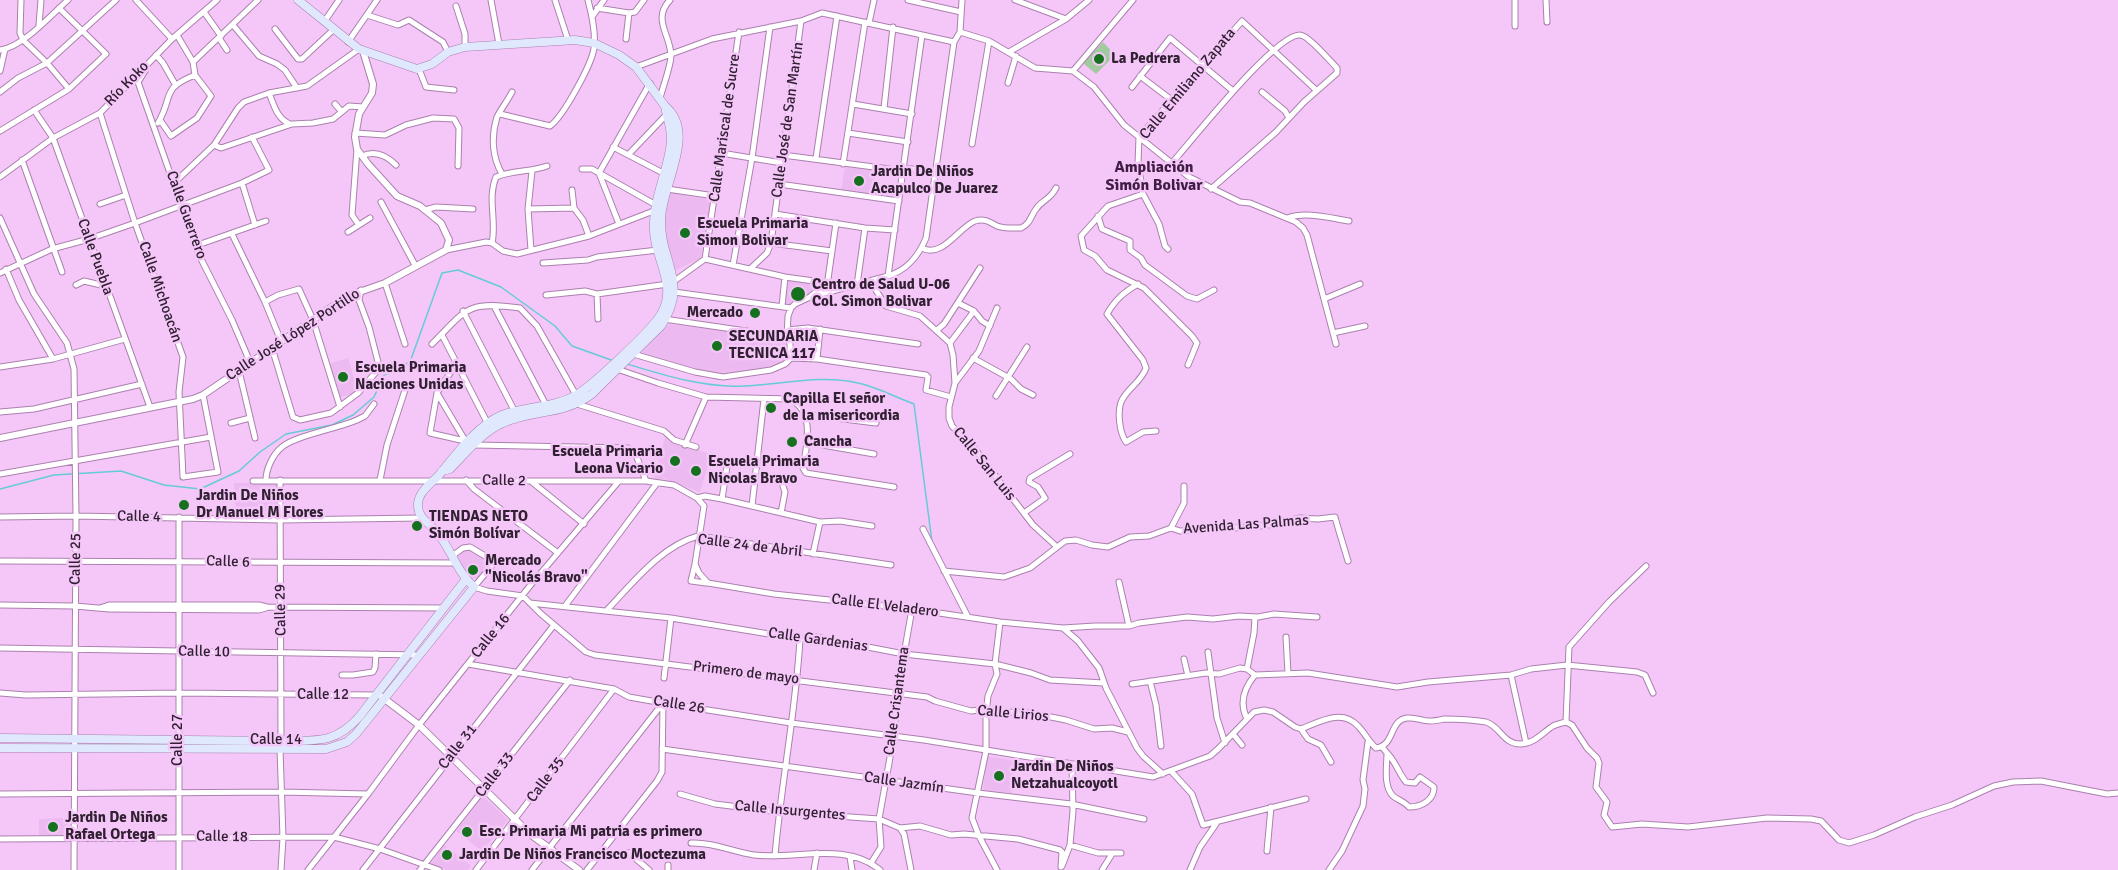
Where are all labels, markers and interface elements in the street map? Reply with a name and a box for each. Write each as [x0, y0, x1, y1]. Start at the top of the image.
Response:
street label: Calle Emiliano Zapata [1136, 25, 1240, 143]
street label: Calle José de San Martín [768, 41, 808, 199]
place label: La Pedrera [1111, 50, 1181, 68]
marker: La Pedrera [1092, 52, 1106, 66]
street label: Calle Mariscal de Sucre [706, 53, 744, 203]
street label: Río Koko [101, 58, 153, 110]
district label: Ampliación Simón Bolivar [1105, 158, 1203, 196]
place label: Jardin De Niños Acapulco De Juarez [871, 163, 998, 198]
street label: Calle Guerrero [162, 168, 210, 262]
marker: Jardin De Niños Acapulco De Juarez [852, 174, 866, 188]
place label: Escuela Primaria Simon Bolivar [697, 215, 808, 250]
street label: Calle Puebla [73, 216, 117, 298]
marker: Escuela Primaria Simon Bolivar [678, 226, 692, 240]
street label: Calle Michoacán [134, 239, 186, 345]
place label: Centro de Salud U-06 Col. Simon Bolivar [812, 276, 950, 311]
street label: Calle José López Portillo [223, 285, 363, 385]
marker: Centro de Salud U-06 Col. Simon Bolivar [789, 285, 807, 303]
place label: Mercado [687, 304, 743, 322]
marker: Mercado [748, 306, 762, 320]
place label: SECUNDARIA TECNICA 117 [729, 328, 818, 363]
marker: SECUNDARIA TECNICA 117 [710, 339, 724, 353]
place label: Escuela Primaria Naciones Unidas [355, 359, 466, 394]
marker: Escuela Primaria Naciones Unidas [336, 370, 350, 384]
place label: Capilla El señor de la misericordia [783, 390, 900, 425]
marker: Capilla El señor de la misericordia [764, 401, 778, 415]
street label: Calle San Luis [949, 424, 1019, 504]
place label: Cancha [804, 433, 852, 451]
marker: Cancha [785, 435, 799, 449]
place label: Escuela Primaria Leona Vicario [552, 443, 663, 478]
place label: Escuela Primaria Nicolas Bravo [708, 453, 819, 488]
marker: Escuela Primaria Leona Vicario [668, 454, 682, 468]
marker: Escuela Primaria Nicolas Bravo [689, 464, 703, 478]
street label: Calle 2 [482, 472, 526, 490]
place label: Jardin De Niños Dr Manuel M Flores [196, 487, 323, 522]
marker: Jardin De Niños Dr Manuel M Flores [177, 498, 191, 512]
street label: Calle 4 [117, 508, 161, 526]
place label: TIENDAS NETO Simón Bolívar [429, 508, 528, 543]
street label: Avenida Las Palmas [1183, 512, 1309, 538]
marker: TIENDAS NETO Simón Bolívar [410, 519, 424, 533]
street label: Calle 24 de Abril [697, 531, 803, 561]
street label: Calle 25 [67, 533, 85, 585]
street label: Calle 6 [206, 552, 250, 572]
place label: Mercado "Nicolás Bravo" [485, 552, 588, 587]
marker: Mercado "Nicolás Bravo" [466, 563, 480, 577]
street label: Calle 29 [272, 584, 290, 636]
street label: Calle El Veladero [830, 590, 940, 622]
street label: Calle 16 [468, 610, 514, 662]
street label: Calle Gardenias [767, 624, 869, 656]
street label: Calle 10 [178, 643, 230, 661]
street label: Calle Crisantema [880, 646, 914, 756]
street label: Primero de mayo [692, 658, 800, 688]
street label: Calle 12 [297, 686, 349, 704]
street label: Calle 26 [652, 692, 706, 718]
street label: Calle Lirios [977, 702, 1049, 726]
street label: Calle 27 [169, 714, 187, 766]
street label: Calle 31 [435, 721, 481, 773]
street label: Calle 14 [250, 731, 302, 749]
street label: Calle 33 [472, 749, 518, 801]
street label: Calle 35 [523, 754, 569, 806]
place label: Jardin De Niños Netzahualcoyotl [1011, 758, 1118, 793]
street label: Calle Jazmín [863, 768, 945, 798]
marker: Jardin De Niños Netzahualcoyotl [992, 769, 1006, 783]
street label: Calle Insurgentes [734, 797, 846, 825]
place label: Jardin De Niños Rafael Ortega [65, 809, 168, 844]
marker: Jardin De Niños Rafael Ortega [46, 820, 60, 834]
place label: Esc. Primaria Mi patria es primero [479, 823, 702, 841]
marker: Esc. Primaria Mi patria es primero [460, 825, 474, 839]
street label: Calle 18 [196, 828, 248, 846]
place label: Jardin De Niños Francisco Moctezuma [459, 846, 706, 864]
marker: Jardin De Niños Francisco Moctezuma [440, 848, 454, 862]

